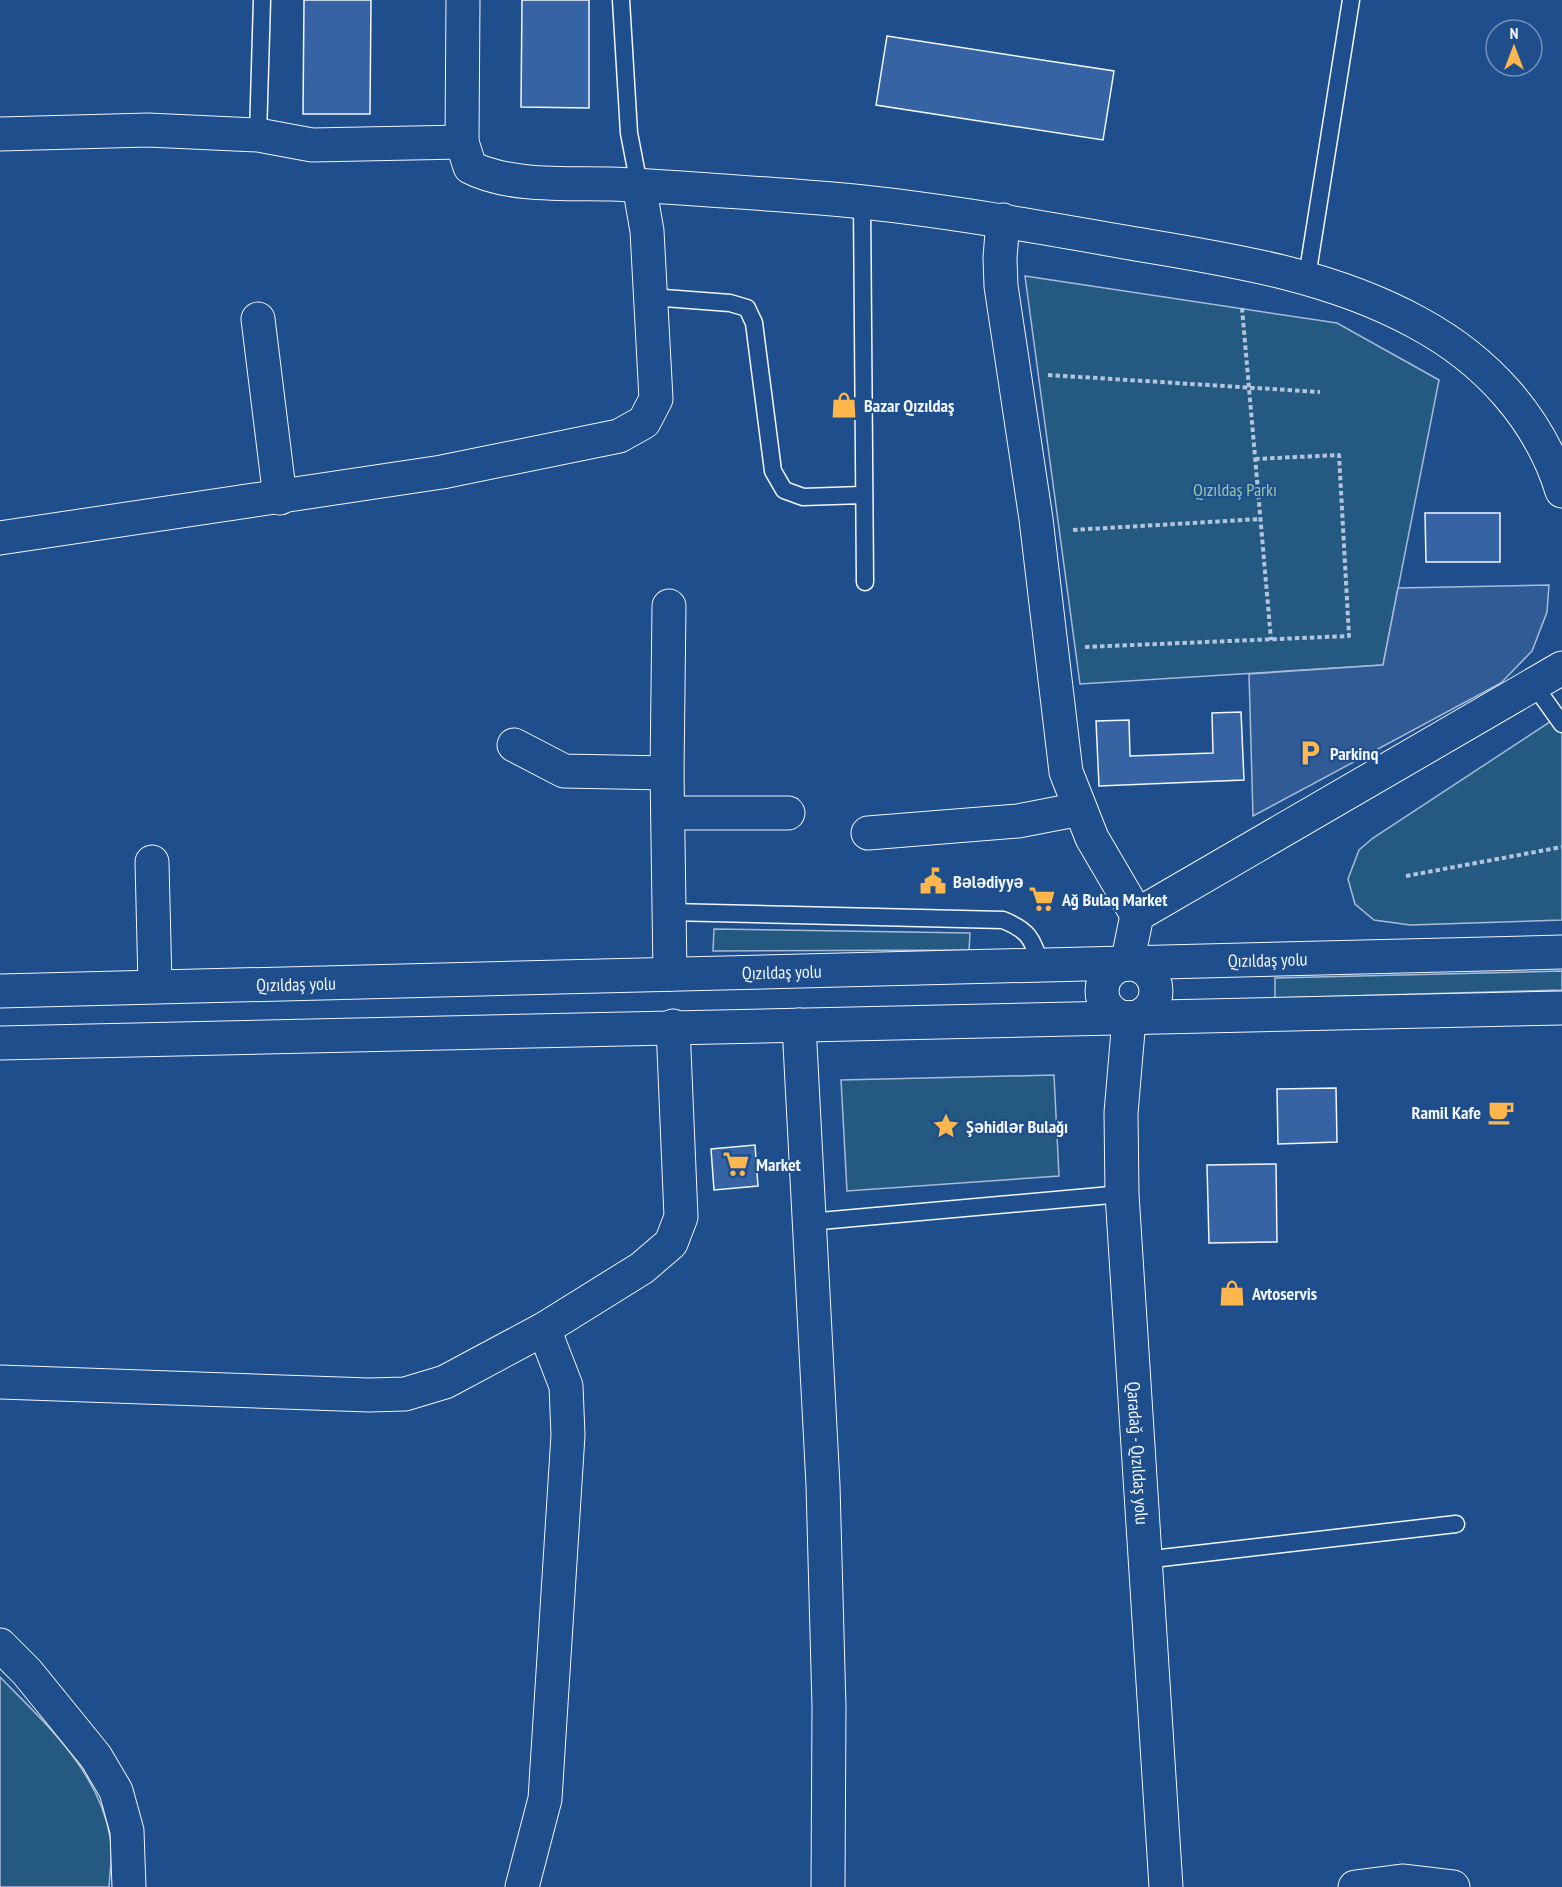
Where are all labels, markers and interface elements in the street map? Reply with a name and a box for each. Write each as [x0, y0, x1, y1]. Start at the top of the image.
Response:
north arrow [1484, 18, 1544, 78]
text: N [1510, 23, 1518, 43]
shop icon: Bazar Qızıldaş [829, 390, 859, 420]
place label: Bazar Qızıldaş [864, 394, 954, 417]
park label: Qızıldaş Parkı [1193, 478, 1277, 501]
parking icon: Parkinq [1295, 738, 1325, 768]
place label: Parkinq [1330, 742, 1378, 765]
public building icon: Bələdiyyə [918, 866, 948, 896]
place label: Bələdiyyə [953, 870, 1023, 893]
supermarket icon: Ağ Bulaq Market [1027, 884, 1057, 914]
place label: Ağ Bulaq Market [1061, 888, 1168, 911]
street label: Qızıldaş yolu [1227, 947, 1308, 972]
street label: Qızıldaş yolu [742, 959, 822, 984]
street label: Qızıldaş yolu [256, 971, 336, 996]
cafe icon: Ramil Kafe [1486, 1097, 1516, 1127]
place label: Ramil Kafe [1411, 1101, 1481, 1124]
place icon: Şəhidlər Bulağı [931, 1111, 961, 1141]
place label: Şəhidlər Bulağı [966, 1115, 1068, 1138]
supermarket icon: Market [721, 1149, 751, 1179]
place label: Market [756, 1153, 802, 1176]
shop icon: Avtoservis [1217, 1278, 1247, 1308]
place label: Avtoservis [1251, 1282, 1317, 1305]
street label: Qaradağ - Qızıldaş yolu [1122, 1381, 1154, 1525]

